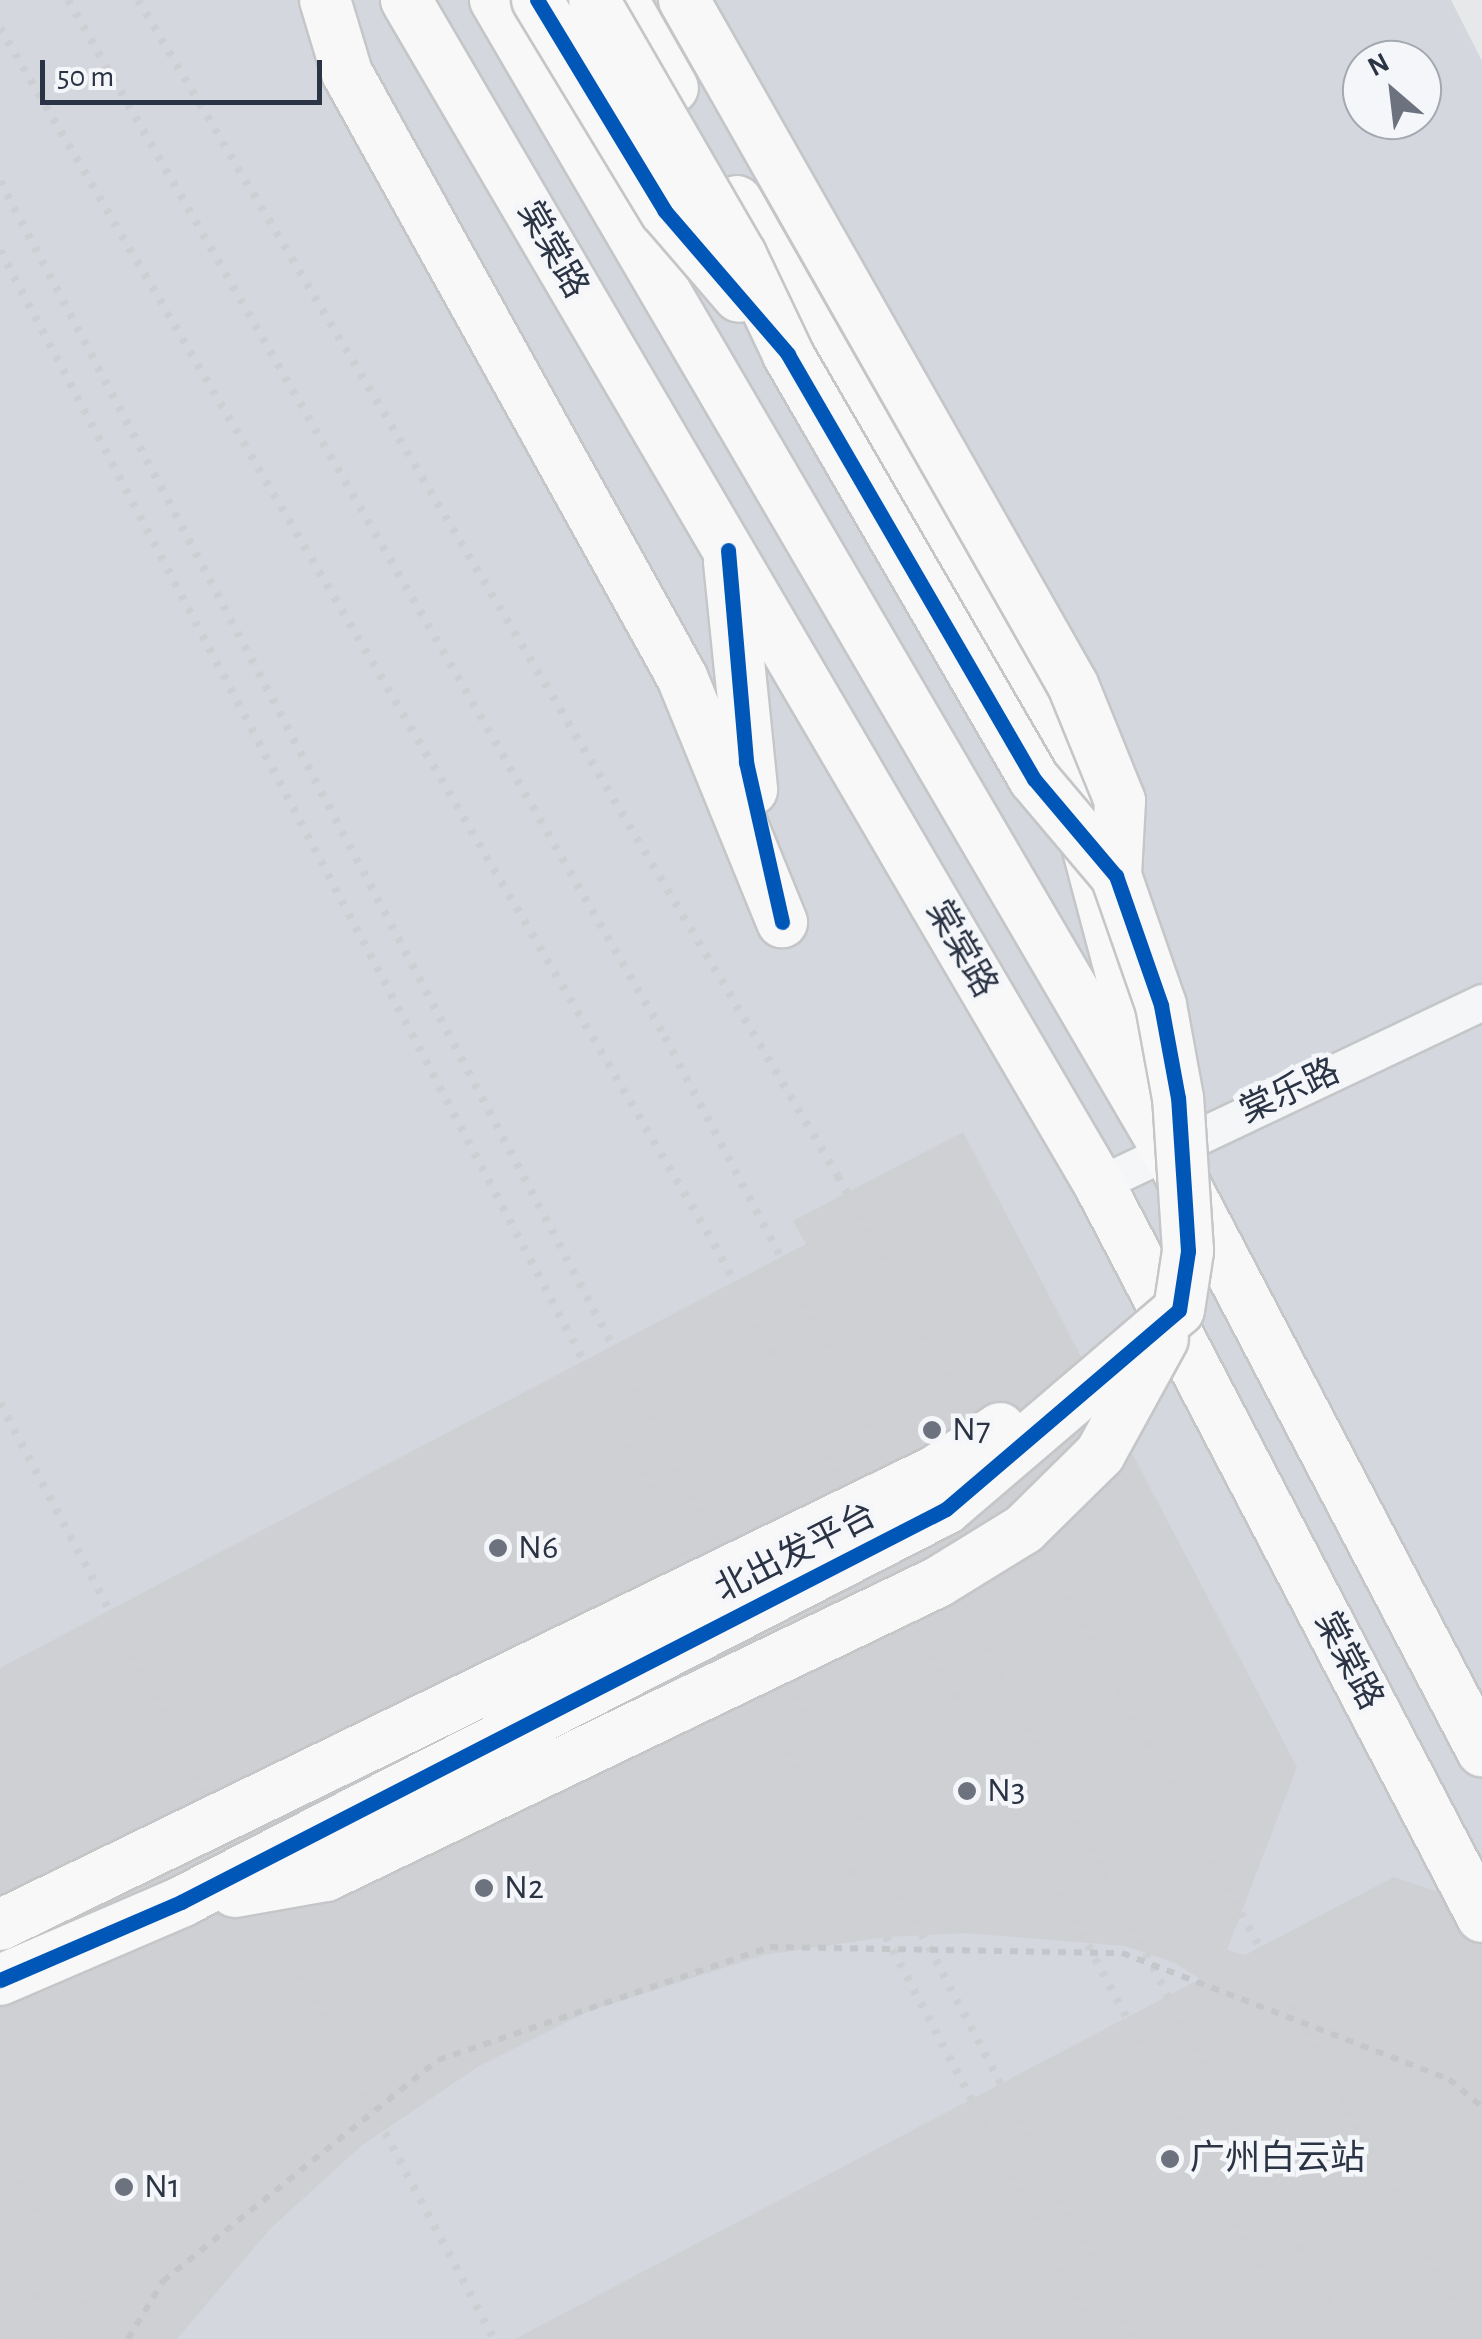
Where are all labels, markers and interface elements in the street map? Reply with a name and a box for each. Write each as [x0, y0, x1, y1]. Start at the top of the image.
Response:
scale bar [45, 40, 328, 102]
north arrow [1342, 40, 1442, 140]
text: N [1364, 48, 1394, 82]
text: 50 m [57, 62, 114, 92]
street label: 棠棠路 [508, 194, 596, 306]
street label: 棠棠路 [917, 893, 1005, 1005]
street label: 棠乐路 [1234, 1051, 1346, 1133]
place label: N7 [952, 1409, 990, 1451]
marker: N7 [921, 1419, 943, 1441]
street label: 北出发平台 [709, 1495, 883, 1611]
place label: N6 [518, 1527, 558, 1569]
marker: N6 [487, 1537, 509, 1559]
street label: 棠棠路 [1305, 1605, 1391, 1717]
place label: N3 [987, 1770, 1025, 1812]
marker: N3 [956, 1780, 978, 1802]
place label: N2 [504, 1867, 544, 1909]
marker: N2 [473, 1877, 495, 1899]
place label: 广州白云站 [1190, 2138, 1365, 2180]
marker: 广州白云站 [1159, 2148, 1181, 2170]
place label: N1 [144, 2166, 180, 2208]
marker: N1 [113, 2176, 135, 2198]

